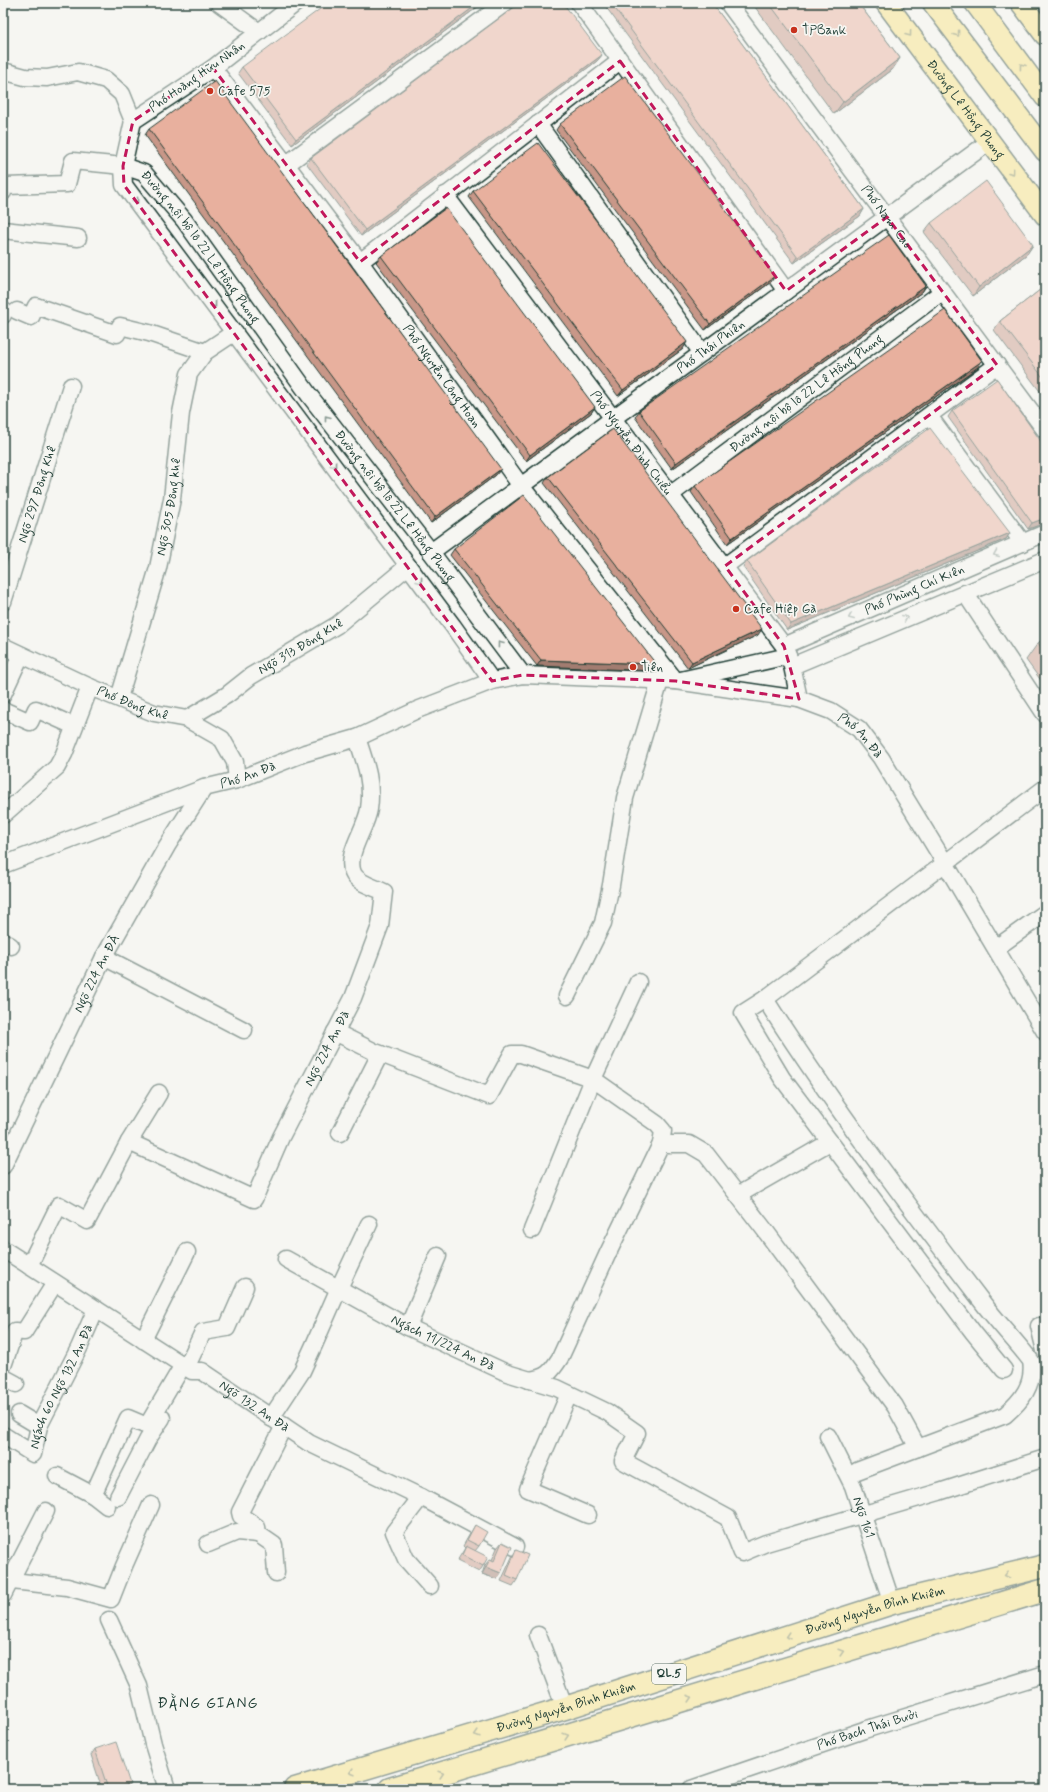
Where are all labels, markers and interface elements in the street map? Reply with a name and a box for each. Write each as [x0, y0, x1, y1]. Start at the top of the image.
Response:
place label: TPBank [802, 22, 847, 39]
marker: TPBank [789, 25, 799, 35]
one-way arrow [905, 30, 912, 37]
one-way arrow [952, 30, 959, 37]
street label: Phố Hoàng Hữu Nhân [146, 37, 250, 118]
street label: Đường Lê Hồng Phong [923, 56, 1009, 164]
one-way arrow [1019, 63, 1026, 70]
place label: Cafe 575 [218, 83, 271, 100]
marker: Cafe 575 [205, 86, 215, 96]
street label: Đường nội bộ lô 22 Lê Hồng Phong [137, 167, 264, 328]
one-way arrow [1008, 168, 1015, 175]
street label: Phố Nam Cao [857, 181, 916, 252]
one-way arrow [131, 196, 138, 203]
one-way arrow [210, 300, 217, 307]
street label: Phố Thái Phiên [673, 316, 748, 377]
street label: Phố Nguyễn Công Hoan [399, 321, 485, 431]
street label: Đường nội bộ lô 22 Lê Hồng Phong [726, 330, 888, 456]
street label: Phố Nguyễn Đình Chiểu [586, 387, 676, 499]
one-way arrow [325, 416, 332, 423]
street label: Đường nội bộ lô 22 Lê Hồng Phong [331, 427, 459, 587]
street label: Ngõ 297 Đông Khê [14, 443, 60, 545]
street label: Ngõ 305 Đông khê [152, 457, 185, 557]
one-way arrow [329, 461, 336, 468]
one-way arrow [993, 550, 1000, 558]
street label: Phố Phùng Chí Kiên [862, 560, 967, 619]
one-way arrow [415, 576, 422, 583]
place label: Cafe Hiệp Gà [744, 601, 816, 618]
marker: Cafe Hiệp Gà [731, 604, 741, 614]
one-way arrow [848, 612, 856, 620]
street label: Ngõ 313 Đông Khê [255, 614, 347, 678]
one-way arrow [902, 615, 909, 623]
one-way arrow [498, 641, 505, 648]
place label: Tiên [641, 659, 663, 676]
marker: Tiên [628, 662, 638, 672]
street label: Phố Đông Khê [94, 682, 170, 724]
street label: Phố An Đà [835, 709, 887, 762]
street label: Phố An Đà [218, 757, 278, 792]
street label: Ngõ 224 An ĐÀ [70, 931, 124, 1015]
street label: Ngõ 224 An Đà [300, 1007, 354, 1089]
street label: Ngách 11/224 An Đà [388, 1311, 498, 1375]
street label: Ngách 60 Ngõ 132 An Đà [26, 1322, 97, 1450]
street label: Ngõ 132 An Đà [216, 1376, 293, 1436]
street label: Ngõ 161 [849, 1495, 878, 1540]
one-way arrow [1004, 1570, 1011, 1579]
street label: Đường Nguyễn Bỉnh Khiêm [803, 1582, 947, 1639]
one-way arrow [784, 1632, 791, 1640]
one-way arrow [837, 1648, 844, 1657]
road number: QL.5 [652, 1664, 686, 1684]
street label: Đường Nguyễn Bỉnh Khiêm [494, 1677, 638, 1737]
district label: ĐẰNG GIANG [158, 1693, 258, 1714]
one-way arrow [686, 1694, 693, 1703]
street label: Phố Bạch Thái Bưởi [814, 1705, 920, 1754]
one-way arrow [474, 1729, 481, 1738]
one-way arrow [562, 1732, 569, 1741]
one-way arrow [349, 1767, 356, 1776]
one-way arrow [437, 1770, 444, 1779]

